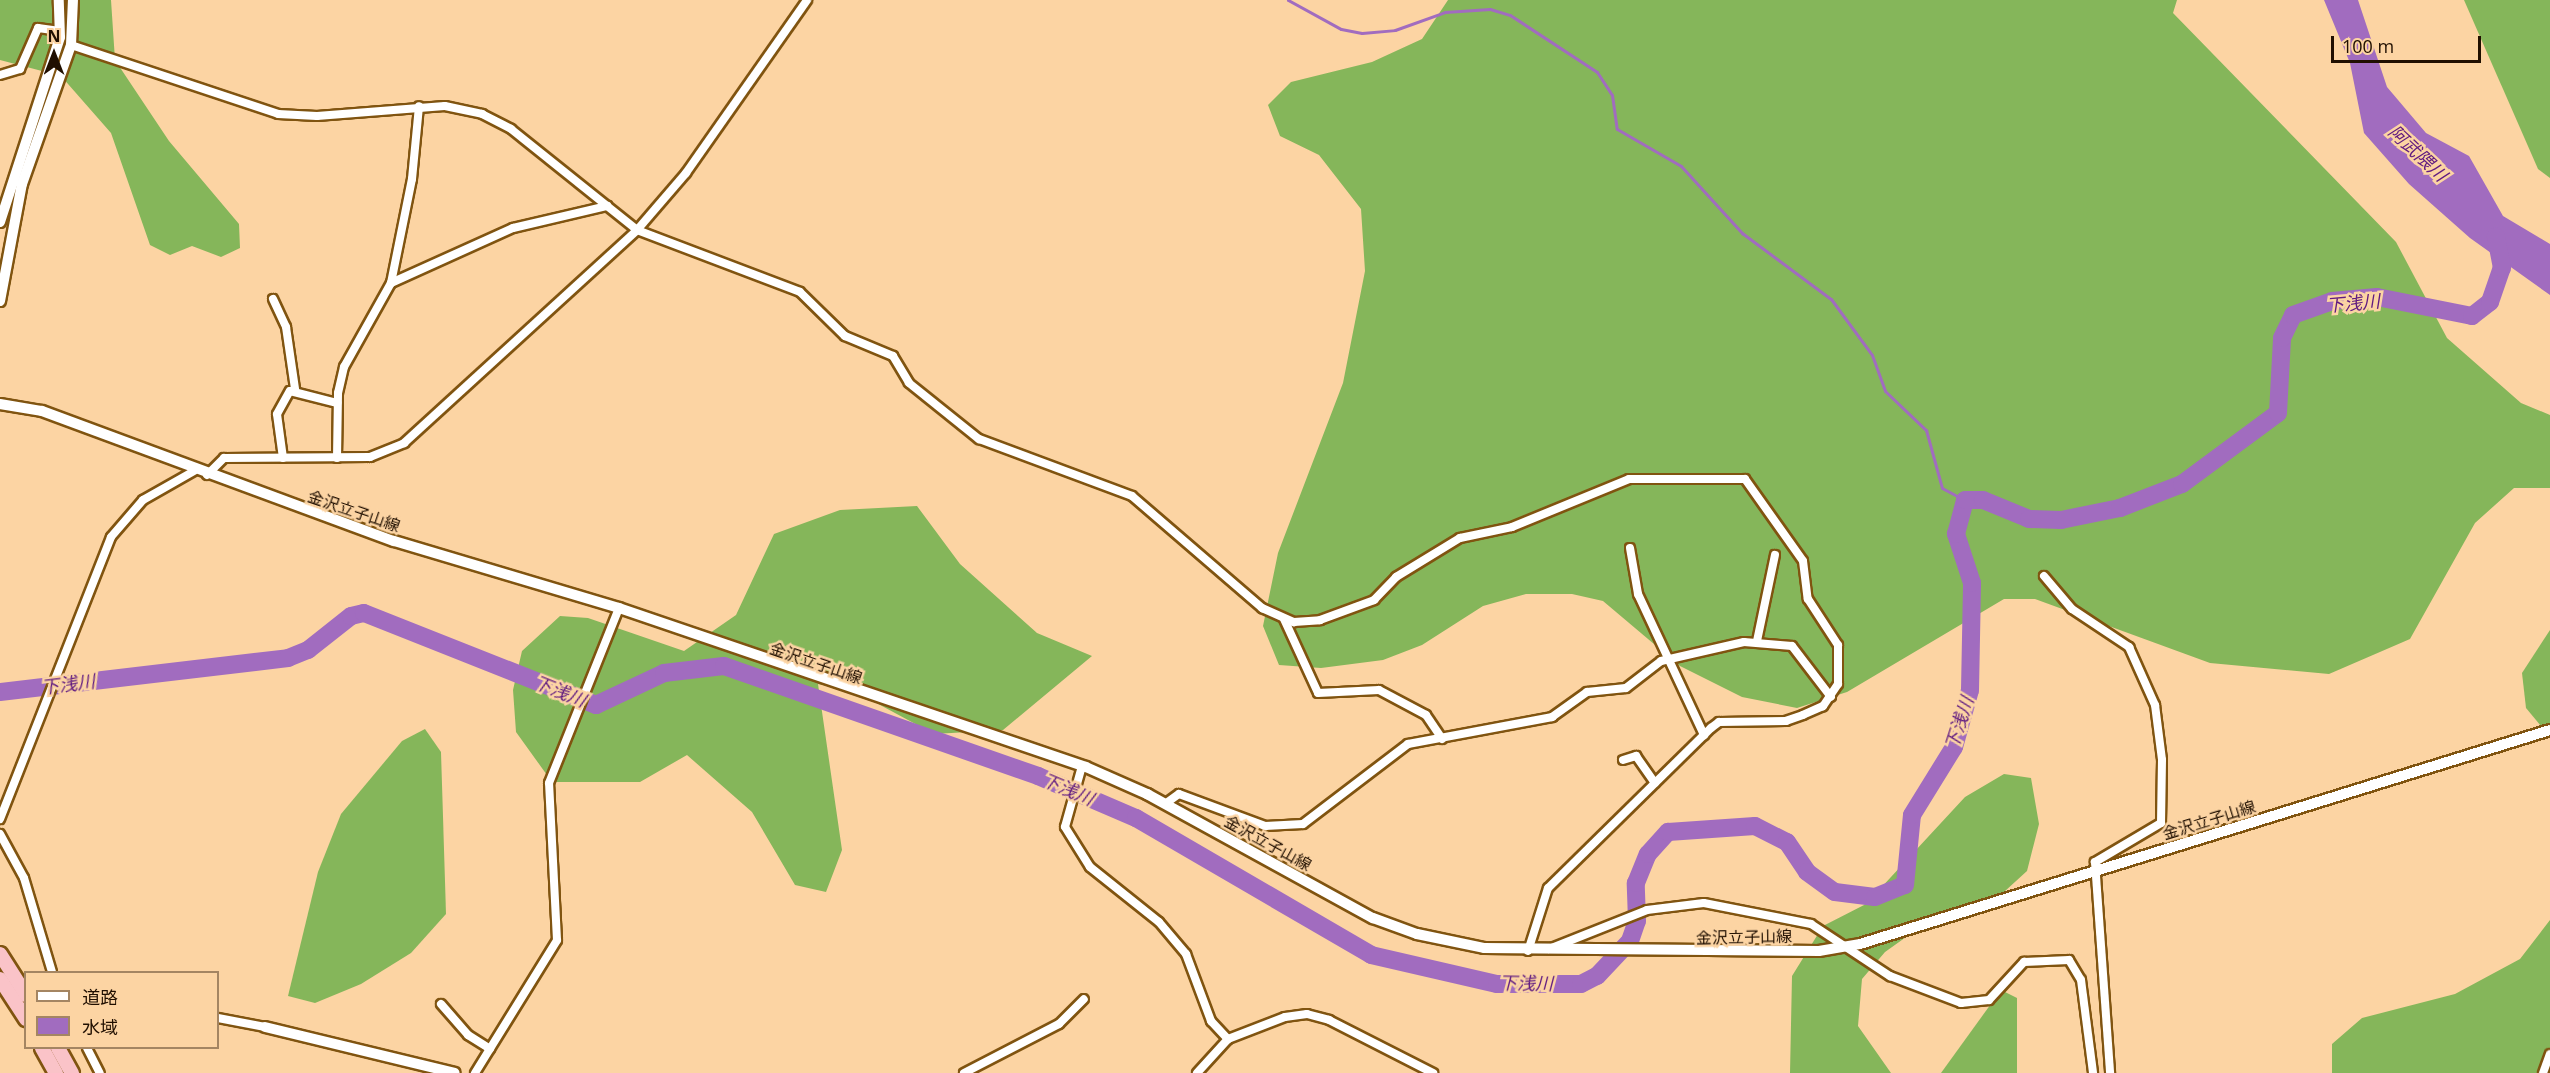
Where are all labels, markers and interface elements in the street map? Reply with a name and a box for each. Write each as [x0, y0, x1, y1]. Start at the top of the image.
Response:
north arrow [24, 24, 84, 84]
scale bar [2334, 24, 2484, 62]
text: N [47, 25, 61, 47]
text: 100 m [2342, 34, 2394, 58]
water label: 阿武隈川 [2384, 121, 2452, 185]
water label: 下浅川 [2325, 290, 2381, 316]
street label: 金沢立子山線 [305, 486, 403, 536]
street label: 金沢立子山線 [767, 638, 865, 688]
water label: 下浅川 [40, 670, 96, 698]
water label: 下浅川 [531, 671, 589, 711]
water label: 下浅川 [1940, 694, 1978, 752]
water label: 下浅川 [1039, 769, 1097, 809]
street label: 金沢立子山線 [2160, 797, 2258, 843]
street label: 金沢立子山線 [1221, 811, 1315, 875]
street label: 金沢立子山線 [1696, 927, 1792, 947]
legend [24, 971, 219, 1049]
water label: 下浅川 [1499, 972, 1553, 994]
text: 道路 [82, 985, 118, 1009]
text: 水域 [82, 1015, 118, 1039]

